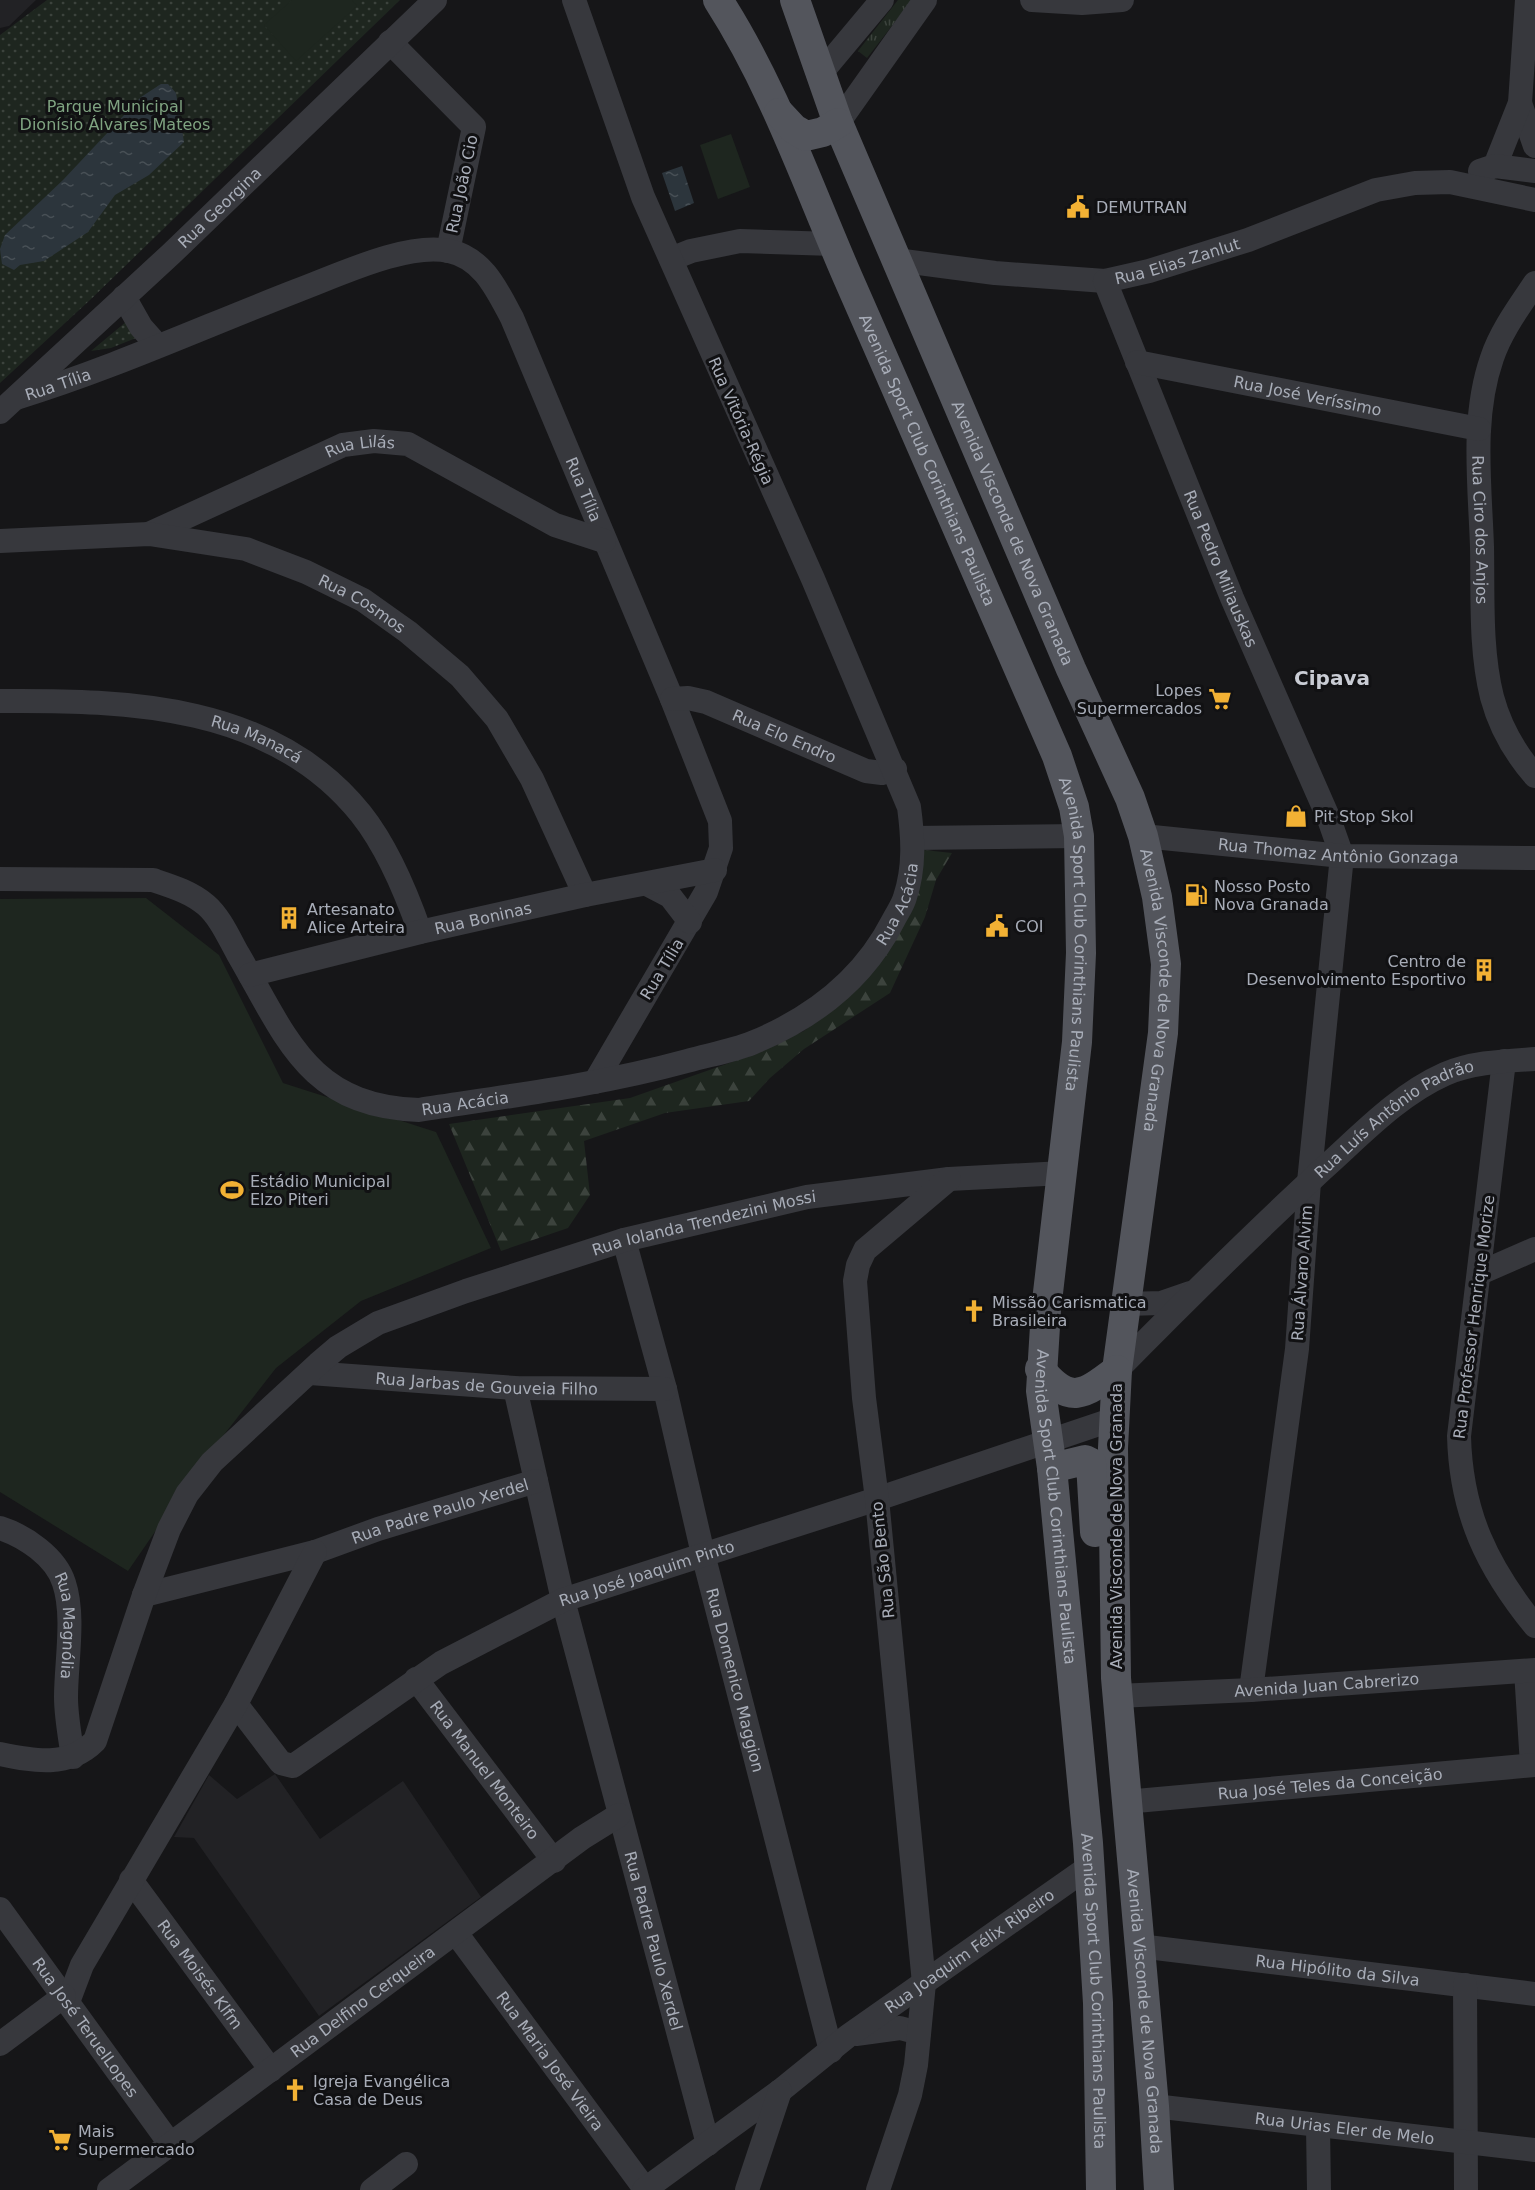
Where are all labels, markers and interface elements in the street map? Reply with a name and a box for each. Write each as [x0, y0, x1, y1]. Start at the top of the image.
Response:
park label: Parque Municipal Dionísio Álvares Mateos [20, 97, 210, 134]
street label: Rua João Cio [442, 133, 482, 235]
street label: Rua Georgina [174, 163, 265, 252]
public building icon: DEMUTRAN [1065, 194, 1091, 220]
place label: DEMUTRAN [1096, 198, 1187, 217]
street label: Rua Elias Zanlut [1113, 234, 1242, 288]
street label: Avenida Sport Club Corinthians Paulista [856, 311, 1000, 609]
street label: Rua Vitória-Régia [704, 354, 778, 488]
street label: Rua Tília [22, 364, 93, 404]
street label: Rua José Veríssimo [1232, 372, 1383, 419]
street label: Avenida Visconde de Nova Granada [948, 398, 1078, 668]
street label: Rua Lilás [322, 431, 396, 462]
street label: Rua Tília [562, 454, 606, 525]
street label: Rua Ciro dos Anjos [1469, 455, 1492, 605]
street label: Rua Pedro Miliauskas [1180, 487, 1262, 650]
street label: Rua Cosmos [315, 570, 409, 637]
district label: Cipava [1294, 666, 1370, 690]
place label: Lopes Supermercados [1077, 681, 1202, 718]
supermarket icon: Lopes Supermercados [1207, 686, 1233, 712]
street label: Rua Elo Endro [730, 705, 839, 767]
street label: Rua Manacá [209, 711, 306, 767]
street label: Avenida Sport Club Corinthians Paulista [1055, 774, 1091, 1093]
shop icon: Pit Stop Skol [1283, 803, 1309, 829]
place label: Pit Stop Skol [1314, 807, 1414, 826]
street label: Rua Thomaz Antônio Gonzaga [1217, 834, 1459, 867]
street label: Avenida Visconde de Nova Granada [1137, 847, 1176, 1133]
street label: Rua Acácia [872, 862, 921, 949]
place label: Nosso Posto Nova Granada [1214, 877, 1329, 914]
fuel station icon: Nosso Posto Nova Granada [1183, 882, 1209, 908]
street label: Rua Boninas [433, 898, 534, 938]
place label: Artesanato Alice Arteira [307, 900, 405, 937]
building icon: Artesanato Alice Arteira [276, 905, 302, 931]
public building icon: COI [984, 913, 1010, 939]
place label: COI [1015, 917, 1043, 936]
street label: Rua Tília [636, 935, 688, 1003]
place label: Centro de Desenvolvimento Esportivo [1246, 952, 1466, 989]
building icon: Centro de Desenvolvimento Esportivo [1471, 957, 1497, 983]
street label: Rua Luís Antônio Padrão [1310, 1056, 1476, 1182]
street label: Rua Acácia [420, 1087, 510, 1119]
place label: Estádio Municipal Elzo Piteri [250, 1172, 390, 1209]
sports icon: Estádio Municipal Elzo Piteri [219, 1177, 245, 1203]
street label: Rua Iolanda Trendezini Mossi [589, 1186, 817, 1259]
street label: Rua Professor Henrique Morize [1450, 1194, 1498, 1440]
street label: Rua Álvaro Alvim [1288, 1204, 1316, 1342]
place label: Missão Carismatica Brasileira [992, 1293, 1147, 1330]
church icon: Missão Carismatica Brasileira [961, 1298, 987, 1324]
street label: Avenida Sport Club Corinthians Paulista [1031, 1349, 1080, 1665]
street label: Rua Jarbas de Gouveia Filho [375, 1368, 598, 1398]
street label: Avenida Visconde de Nova Granada [1107, 1383, 1126, 1669]
street label: Rua Padre Paulo Xerdel [349, 1474, 531, 1547]
street label: Rua São Bento [867, 1501, 899, 1619]
street label: Rua José Joaquim Pinto [557, 1536, 737, 1610]
street label: Rua Magnólia [51, 1569, 79, 1680]
street label: Rua Domenico Maggion [703, 1586, 768, 1774]
street label: Avenida Juan Cabrerizo [1234, 1669, 1420, 1700]
street label: Rua Manuel Monteiro [426, 1697, 544, 1843]
street label: Rua José Teles da Conceição [1217, 1764, 1443, 1803]
street label: Avenida Sport Club Corinthians Paulista [1078, 1832, 1110, 2149]
street label: Rua Padre Paulo Xerdel [621, 1849, 687, 2032]
street label: Avenida Visconde de Nova Granada [1123, 1868, 1166, 2154]
street label: Rua Joaquim Félix Ribeiro [881, 1885, 1058, 2017]
street label: Rua Moisés Klfm [154, 1916, 247, 2033]
street label: Rua Delfino Cerqueira [286, 1941, 439, 2061]
street label: Rua Hipólito da Silva [1254, 1951, 1421, 1989]
street label: Rua José TeruelLopes [29, 1954, 143, 2101]
street label: Rua Maria José Vieira [493, 1987, 608, 2134]
place label: Igreja Evangélica Casa de Deus [313, 2072, 450, 2109]
church icon: Igreja Evangélica Casa de Deus [282, 2077, 308, 2103]
street label: Rua Urias Eler de Melo [1254, 2108, 1435, 2148]
place label: Mais Supermercado [78, 2122, 195, 2159]
supermarket icon: Mais Supermercado [47, 2127, 73, 2153]

